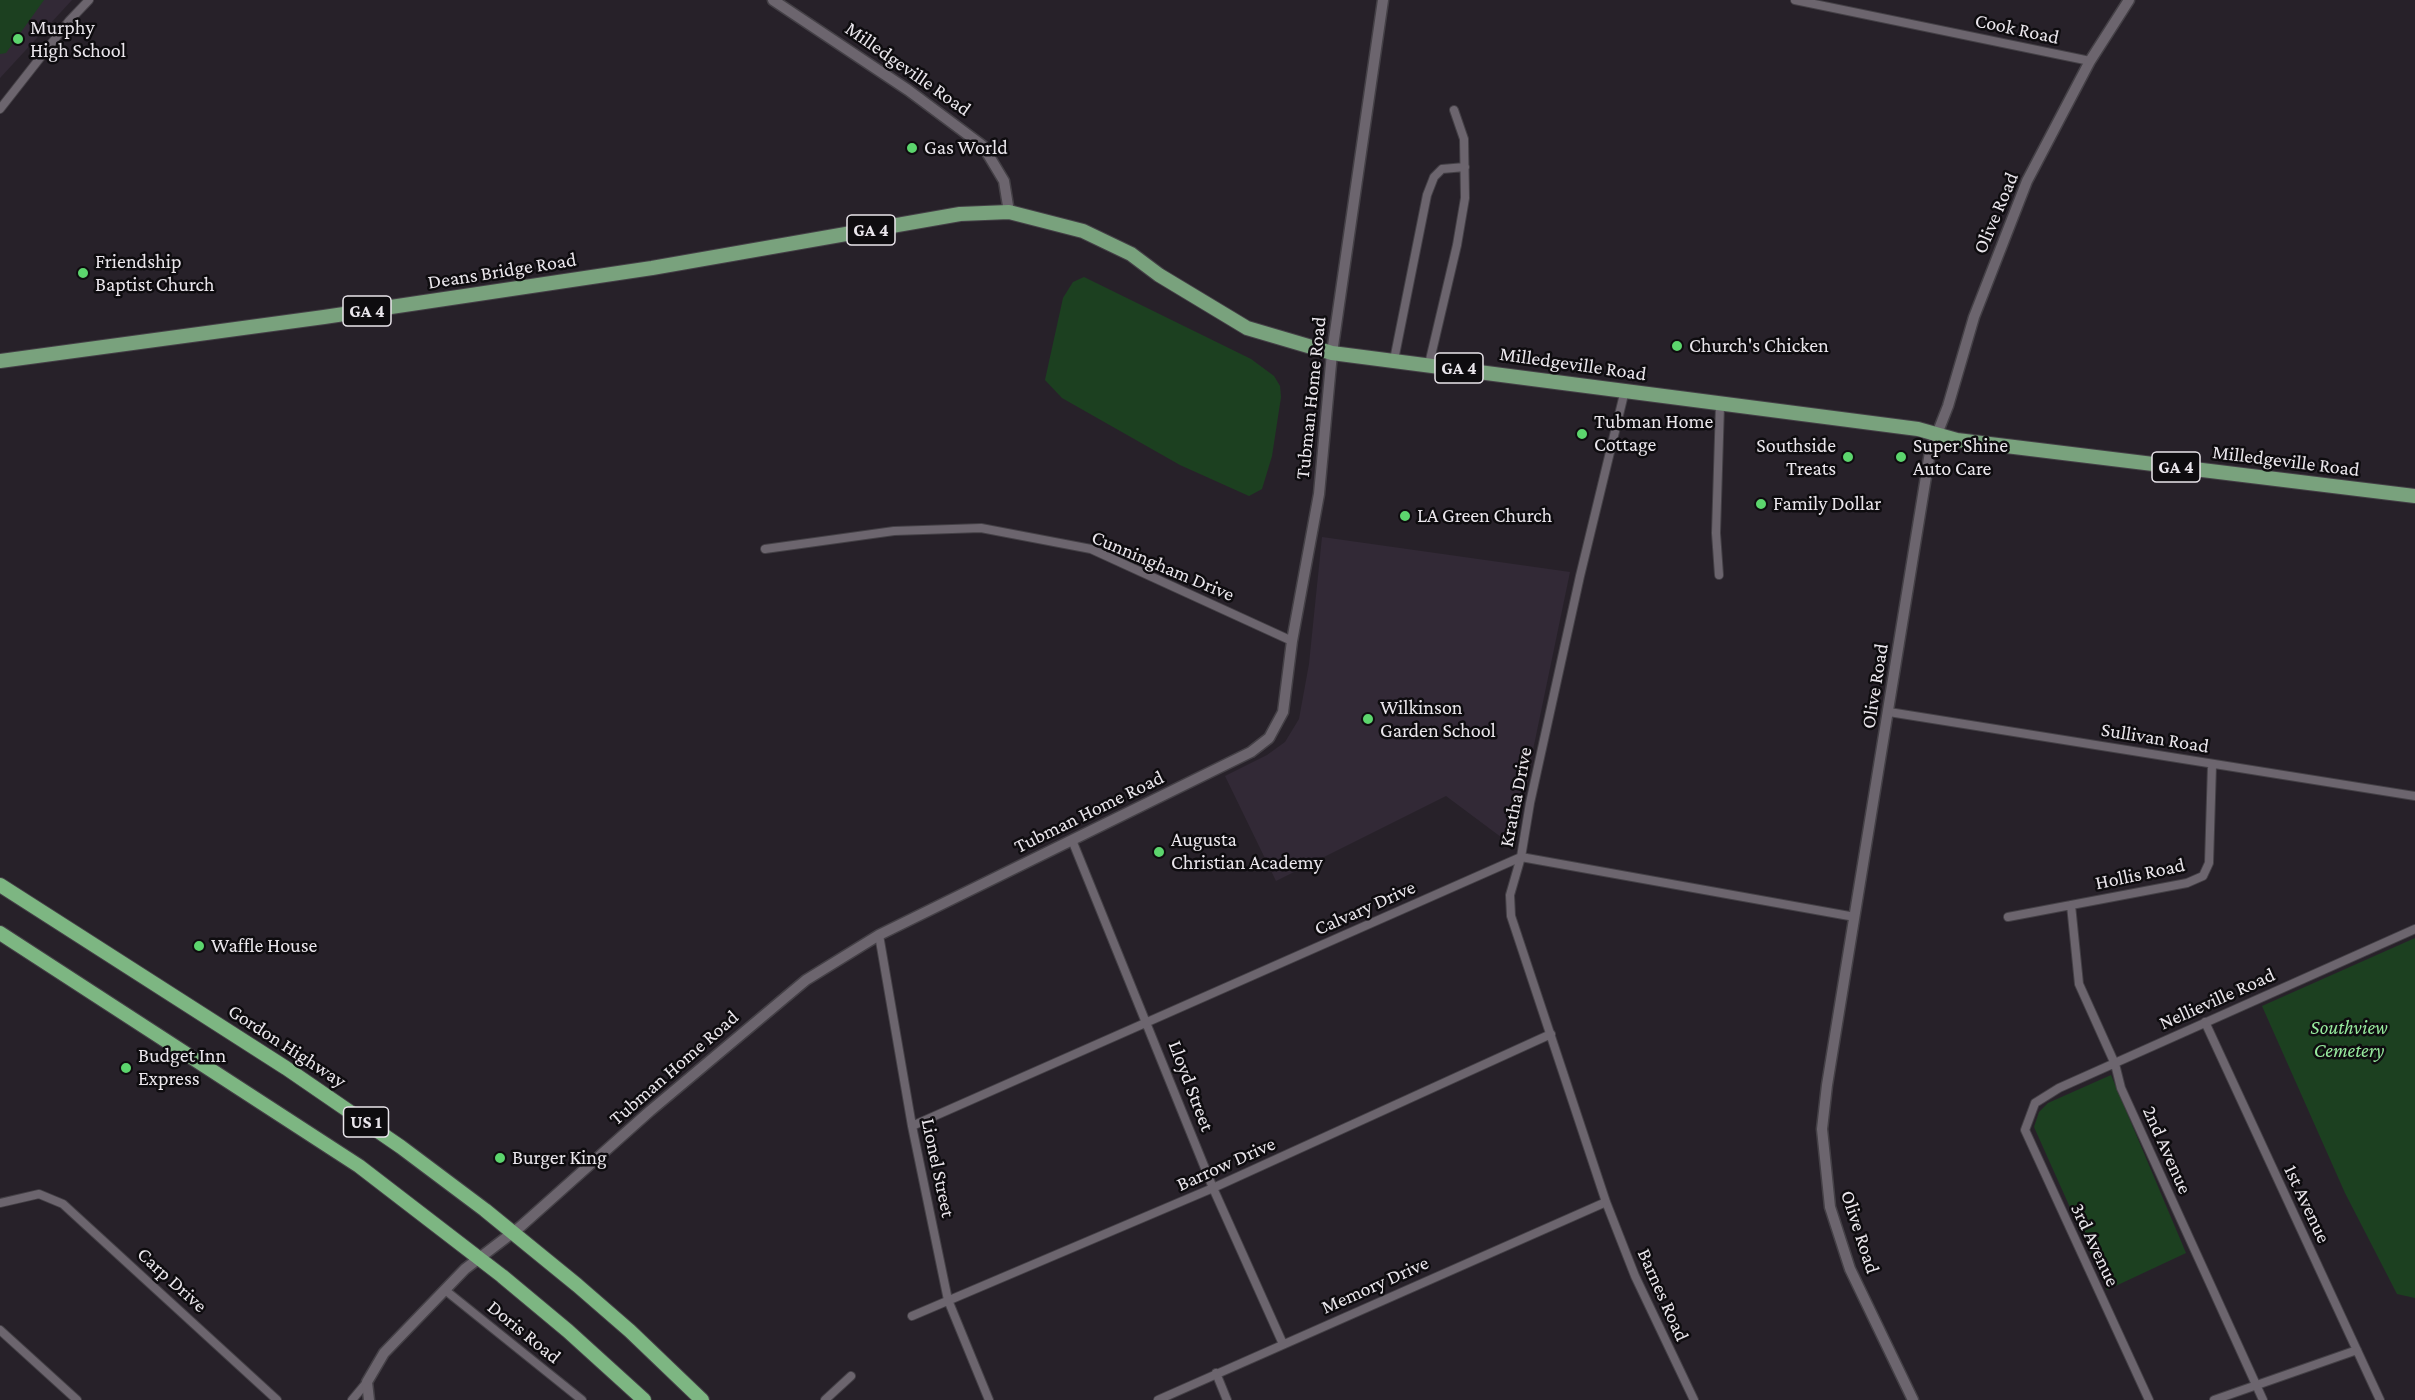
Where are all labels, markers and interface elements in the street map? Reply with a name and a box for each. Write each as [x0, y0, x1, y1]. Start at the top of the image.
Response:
street label: Cook Road [1973, 8, 2061, 50]
place label: Murphy High School [30, 16, 126, 63]
street label: Milledgeville Road [840, 17, 976, 121]
marker: Murphy High School [11, 32, 25, 46]
place label: Gas World [924, 136, 1008, 160]
marker: Gas World [905, 141, 919, 155]
street label: Olive Road [1968, 169, 2024, 257]
road number: GA 4 [847, 215, 895, 245]
street label: Deans Bridge Road [426, 247, 578, 295]
place label: Friendship Baptist Church [95, 250, 215, 297]
marker: Friendship Baptist Church [76, 266, 90, 280]
road number: GA 4 [343, 296, 391, 326]
street label: Tubman Home Road [1291, 315, 1331, 481]
place label: Church's Chicken [1689, 334, 1829, 358]
marker: Church's Chicken [1670, 339, 1684, 353]
street label: Milledgeville Road [1498, 342, 1648, 386]
road number: GA 4 [1435, 353, 1483, 383]
place label: Tubman Home Cottage [1594, 410, 1713, 457]
marker: Tubman Home Cottage [1575, 427, 1589, 441]
place label: Southside Treats [1756, 434, 1836, 481]
place label: Super Shine Auto Care [1913, 434, 2008, 481]
street label: Milledgeville Road [2211, 440, 2361, 482]
marker: Southside Treats [1841, 450, 1855, 464]
marker: Super Shine Auto Care [1894, 450, 1908, 464]
road number: GA 4 [2152, 452, 2200, 482]
place label: Family Dollar [1773, 492, 1881, 516]
marker: Family Dollar [1754, 497, 1768, 511]
place label: LA Green Church [1417, 504, 1552, 528]
marker: LA Green Church [1398, 509, 1412, 523]
street label: Cunningham Drive [1088, 525, 1238, 607]
street label: Olive Road [1856, 642, 1894, 730]
place label: Wilkinson Garden School [1380, 696, 1496, 743]
marker: Wilkinson Garden School [1361, 712, 1375, 726]
street label: Sullivan Road [2099, 718, 2211, 758]
street label: Kratha Drive [1495, 745, 1537, 849]
street label: Tubman Home Road [1010, 765, 1168, 859]
place label: Augusta Christian Academy [1171, 828, 1323, 875]
marker: Augusta Christian Academy [1152, 845, 1166, 859]
street label: Hollis Road [2093, 853, 2187, 895]
street label: Calvary Drive [1311, 875, 1419, 941]
place label: Waffle House [211, 934, 317, 958]
marker: Waffle House [192, 939, 206, 953]
street label: Nellieville Road [2155, 963, 2279, 1035]
street label: Gordon Highway [223, 999, 351, 1093]
street label: Tubman Home Road [604, 1005, 744, 1131]
park label: Southview Cemetery [2310, 1016, 2388, 1063]
street label: Lloyd Street [1163, 1037, 1219, 1135]
place label: Budget Inn Express [138, 1044, 226, 1091]
marker: Budget Inn Express [119, 1061, 133, 1075]
street label: 2nd Avenue [2137, 1102, 2197, 1198]
road number: US 1 [344, 1107, 388, 1137]
street label: Lionel Street [916, 1116, 960, 1220]
street label: Barrow Drive [1173, 1132, 1279, 1196]
place label: Burger King [512, 1146, 607, 1170]
marker: Burger King [493, 1151, 507, 1165]
street label: 1st Avenue [2278, 1161, 2336, 1247]
street label: Olive Road [1835, 1187, 1885, 1277]
street label: 3rd Avenue [2065, 1199, 2125, 1291]
street label: Carp Drive [132, 1242, 212, 1318]
street label: Barnes Road [1632, 1245, 1694, 1345]
street label: Memory Drive [1318, 1251, 1432, 1319]
street label: Doris Road [482, 1295, 566, 1369]

